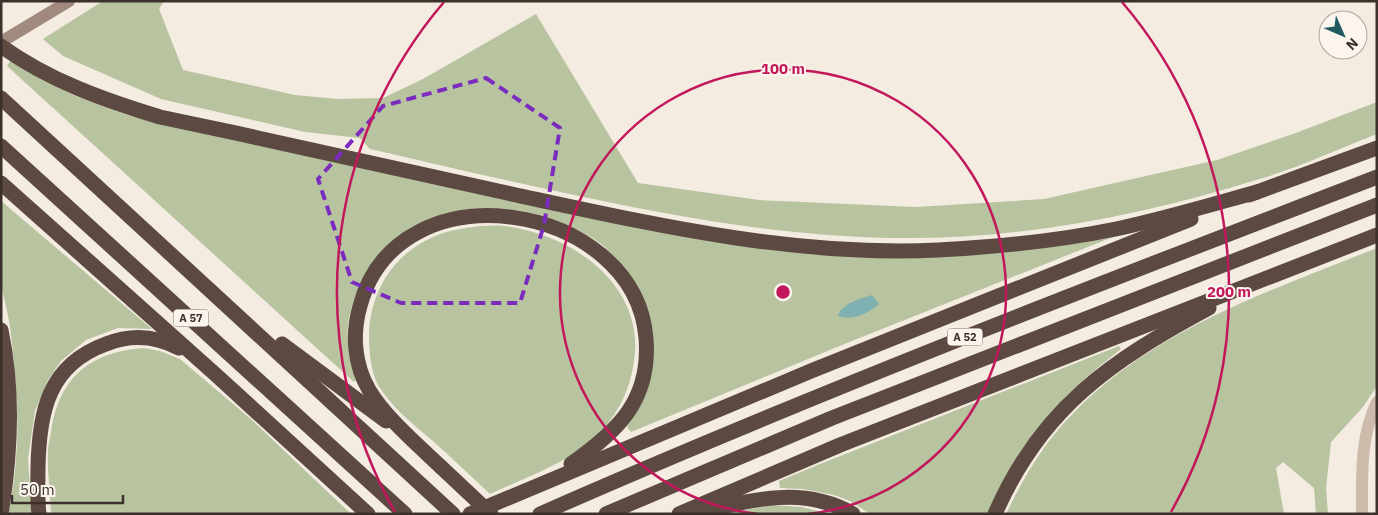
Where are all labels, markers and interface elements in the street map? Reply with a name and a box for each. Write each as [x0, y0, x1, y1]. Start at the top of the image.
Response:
north arrow [1318, 10, 1368, 60]
text: N [1342, 34, 1362, 54]
text: 100 m [761, 59, 805, 78]
text: 200 m [1207, 282, 1251, 301]
centre of rings [774, 283, 792, 301]
road number: A 57 [174, 310, 208, 326]
road number: A 52 [948, 328, 982, 346]
scale bar [12, 472, 124, 504]
text: 50 m [20, 480, 55, 499]

